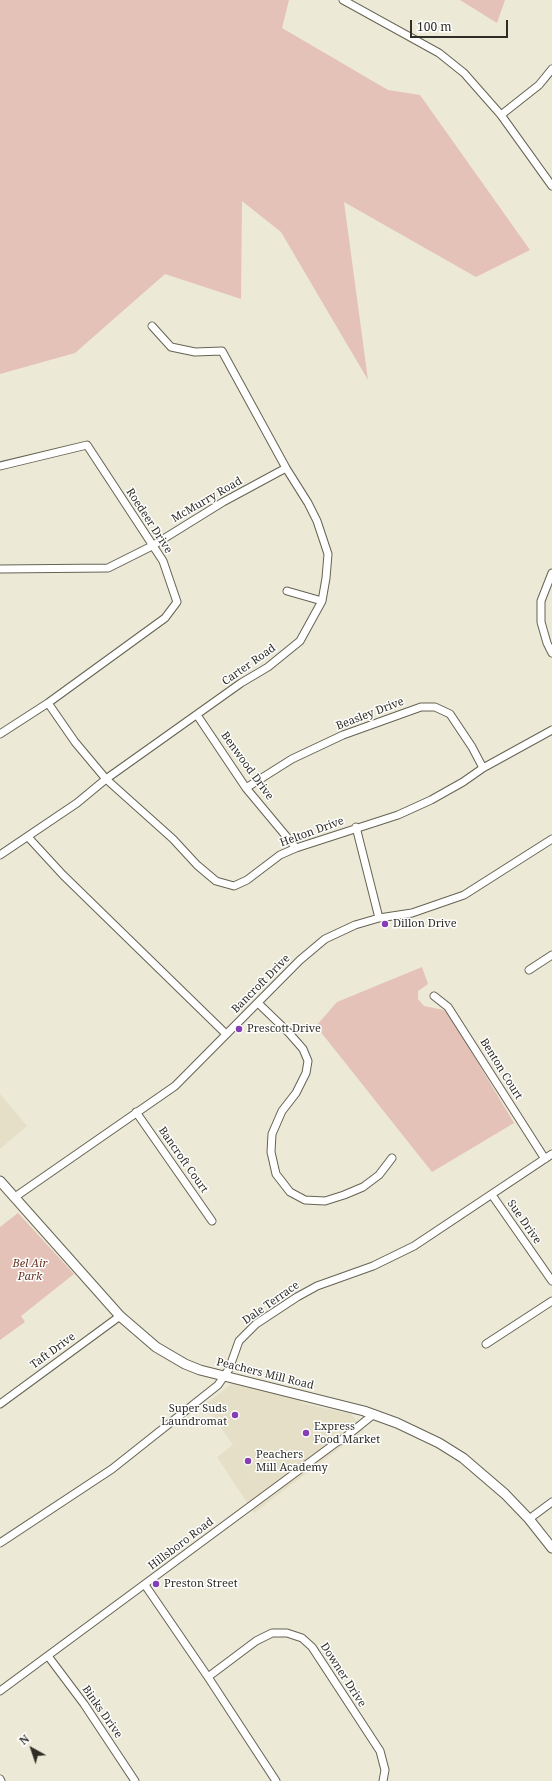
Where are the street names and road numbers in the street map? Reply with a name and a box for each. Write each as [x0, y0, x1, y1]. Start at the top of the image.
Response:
street label: McMurry Road [170, 475, 244, 525]
street label: Roedeer Drive [123, 486, 175, 556]
street label: Carter Road [220, 642, 278, 688]
street label: Beasley Drive [334, 695, 406, 733]
street label: Benwood Drive [218, 729, 276, 803]
street label: Helton Drive [278, 814, 346, 850]
street label: Bancroft Drive [229, 952, 293, 1016]
street label: Benton Court [477, 1036, 525, 1102]
street label: Bancroft Court [155, 1125, 211, 1195]
street label: Sue Drive [504, 1197, 544, 1247]
street label: Dale Terrace [240, 1279, 302, 1327]
street label: Taft Drive [28, 1330, 78, 1372]
street label: Peachers Mill Road [215, 1355, 315, 1393]
street label: Hillsboro Road [146, 1515, 216, 1573]
street label: Downer Drive [317, 1640, 369, 1710]
street label: Binks Drive [79, 1683, 125, 1741]

